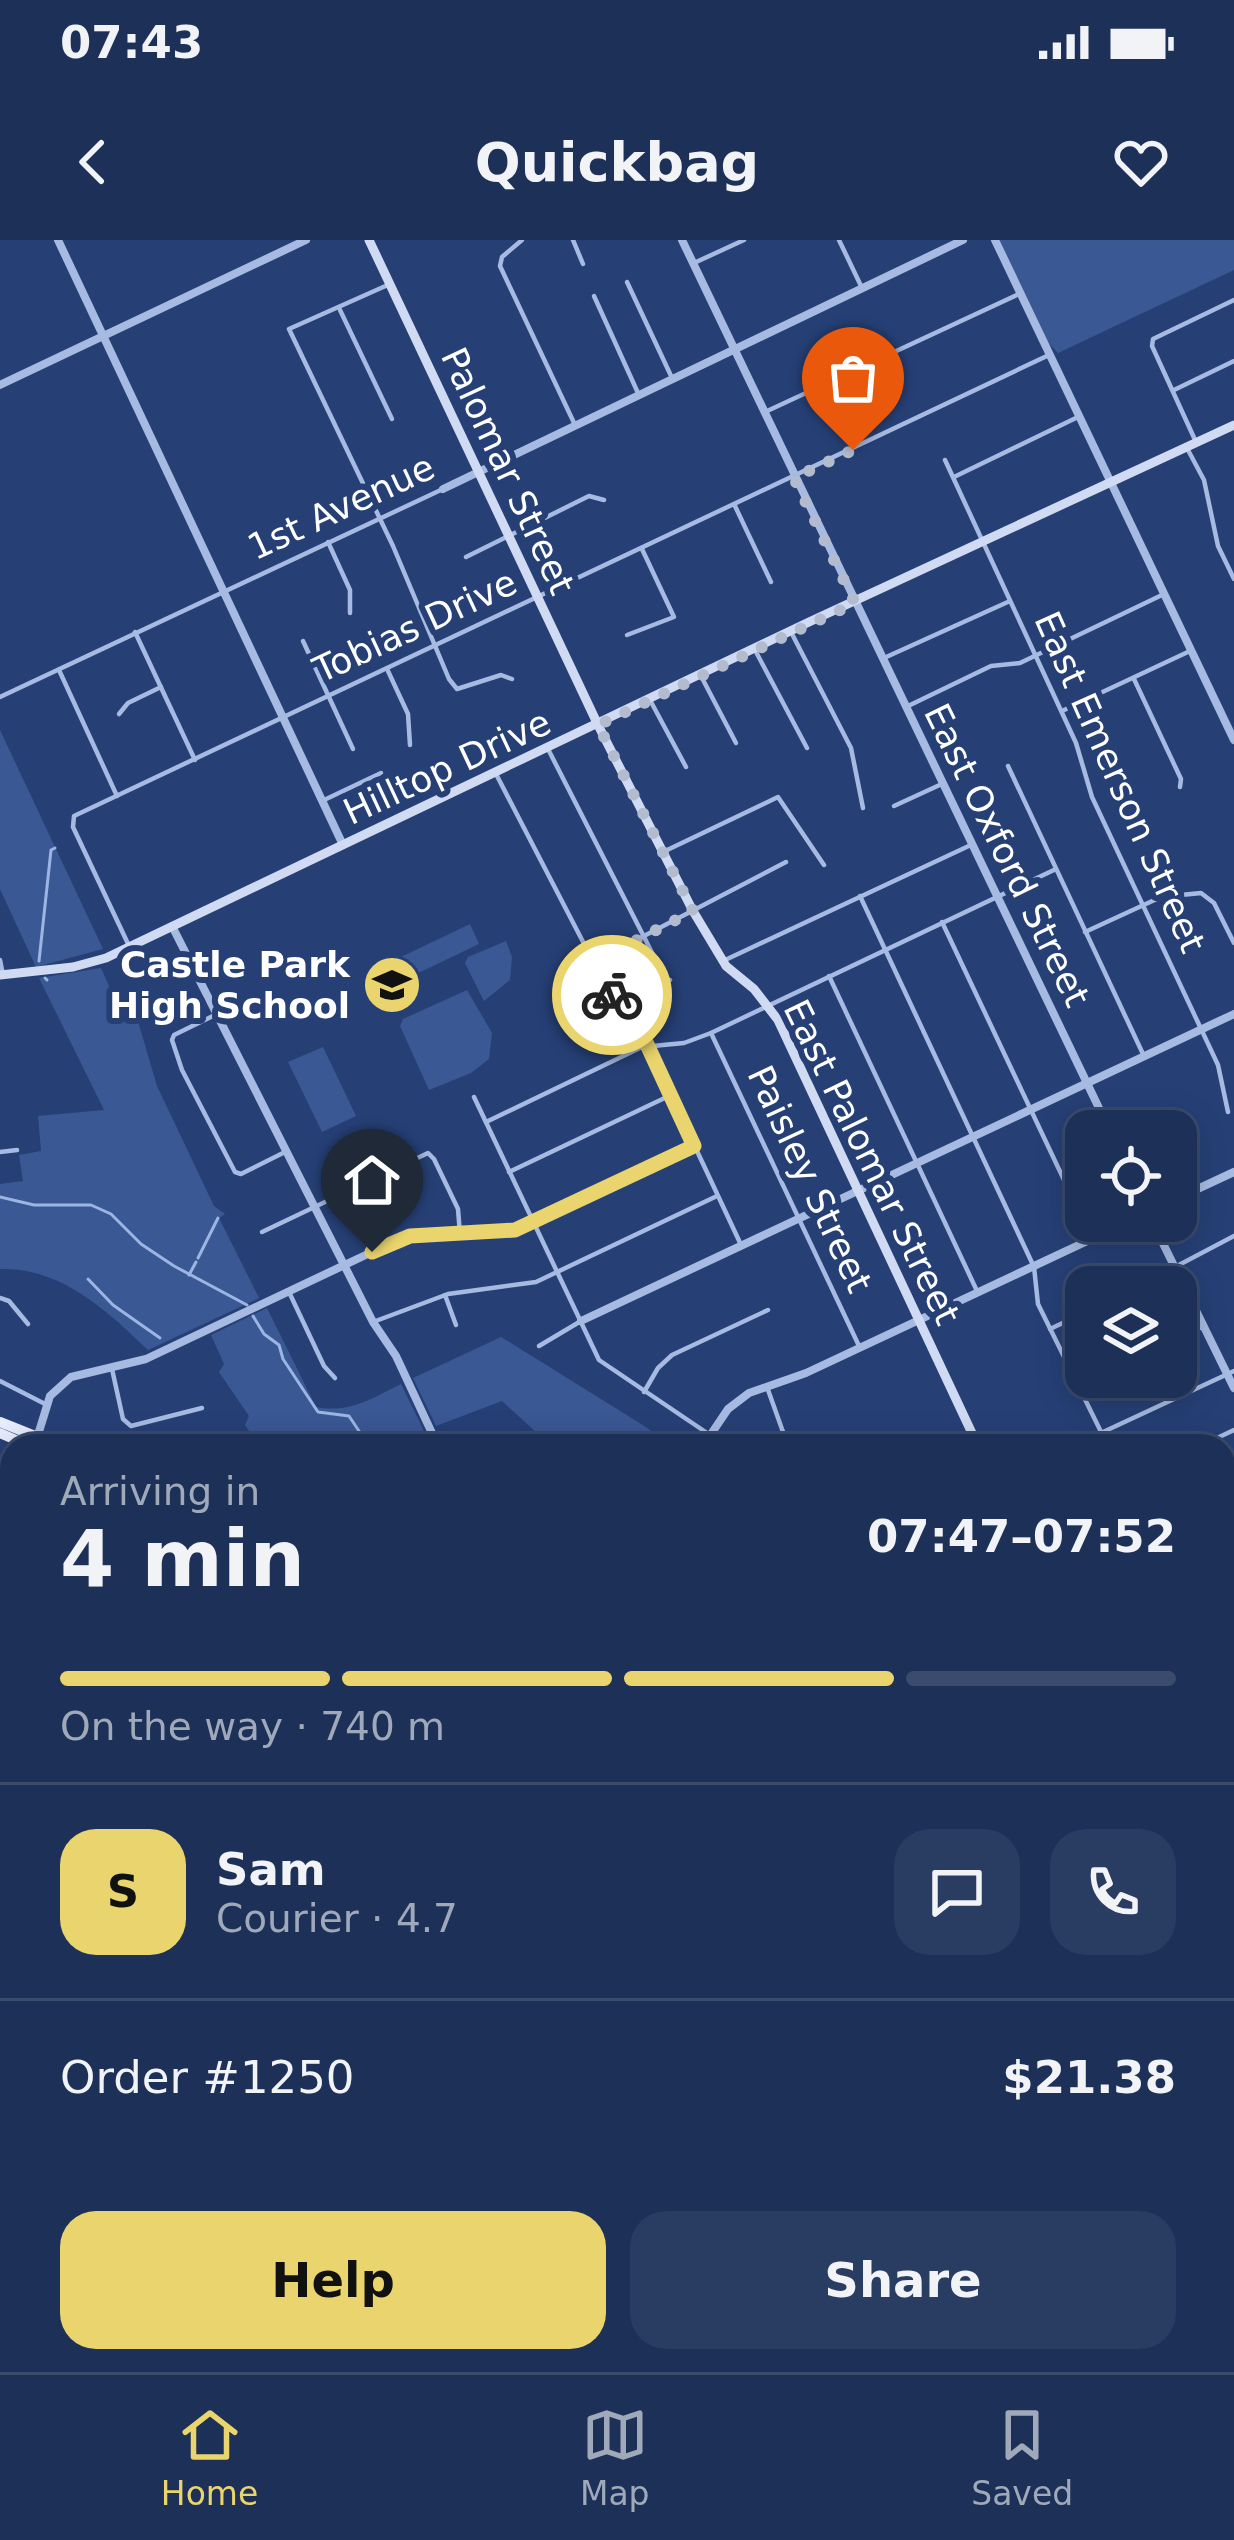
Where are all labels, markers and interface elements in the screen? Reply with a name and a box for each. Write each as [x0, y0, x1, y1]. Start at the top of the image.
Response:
text: 07:43 [60, 16, 203, 69]
icon: back [60, 129, 126, 195]
icon: heart [1108, 129, 1174, 195]
text: Quickbag [475, 131, 759, 194]
pin [802, 327, 904, 450]
street label: Palomar Street [433, 341, 583, 601]
icon: bag [820, 345, 886, 411]
street label: 1st Avenue [241, 446, 441, 568]
street label: Tobias Drive [306, 561, 523, 691]
street label: East Emerson Street [1026, 605, 1214, 959]
street label: East Oxford Street [916, 697, 1098, 1013]
street label: Hilltop Drive [337, 701, 557, 833]
courier [552, 935, 672, 1055]
place label: Castle Park High School [109, 944, 351, 1026]
school or university icon: Castle Park High School [361, 954, 423, 1016]
icon: bike [579, 962, 645, 1028]
street label: East Palomar Street [776, 993, 968, 1331]
street label: Paisley Street [740, 1059, 880, 1299]
map controls [1065, 1110, 1197, 1398]
button: locate [1065, 1110, 1197, 1242]
pin [321, 1129, 423, 1252]
icon: home [339, 1147, 405, 1213]
button: layers [1065, 1266, 1197, 1398]
text: Arriving in [60, 1469, 260, 1514]
text: 07:47–07:52 [867, 1510, 1176, 1563]
text: 4 min [60, 1514, 305, 1604]
text: On the way · 740 m [60, 1704, 445, 1749]
button: chat [894, 1829, 1020, 1955]
button: phone [1050, 1829, 1176, 1955]
text: Sam [216, 1843, 326, 1896]
text: S [107, 1865, 139, 1918]
text: Courier · 4.7 [216, 1896, 458, 1941]
text: Order #1250 [60, 2051, 354, 2104]
text: $21.38 [1002, 2051, 1176, 2104]
button: Help [60, 2211, 606, 2349]
button: Share [630, 2211, 1176, 2349]
tab: Home [161, 2402, 258, 2513]
tab: Map [580, 2402, 650, 2513]
tab: Saved [971, 2402, 1073, 2513]

